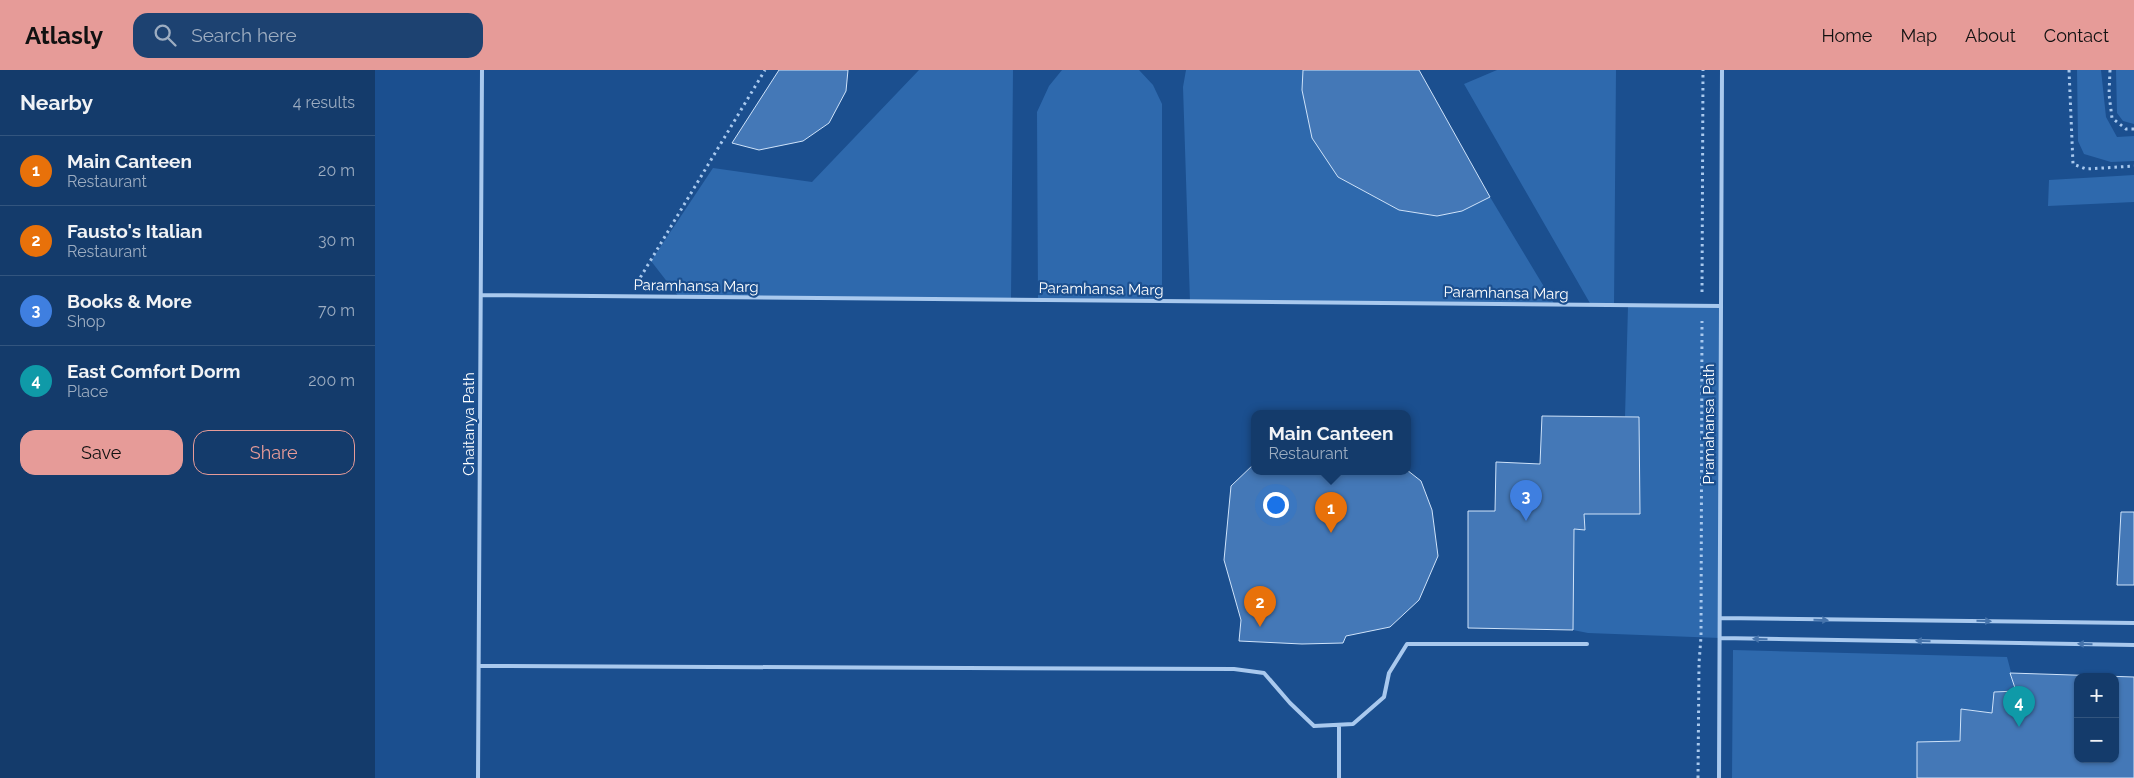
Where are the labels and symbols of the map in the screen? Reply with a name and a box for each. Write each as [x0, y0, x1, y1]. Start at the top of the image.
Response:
street label: Paramhansa Marg [633, 276, 759, 296]
street label: Paramhansa Marg [1038, 279, 1164, 299]
street label: Paramhansa Marg [1443, 283, 1569, 303]
street label: Pramahansa Path [1700, 364, 1718, 484]
street label: Chaitanya Path [460, 372, 478, 476]
pin: 3 [1510, 480, 1542, 521]
your location [1263, 492, 1289, 518]
pin: 1 [1315, 492, 1347, 533]
pin: 2 [1244, 586, 1276, 627]
one-way arrow [1814, 616, 1830, 624]
one-way arrow [1976, 618, 1992, 626]
one-way arrow [1752, 635, 1768, 643]
one-way arrow [1915, 637, 1931, 645]
one-way arrow [2077, 640, 2093, 648]
pin: 4 [2003, 686, 2035, 727]

